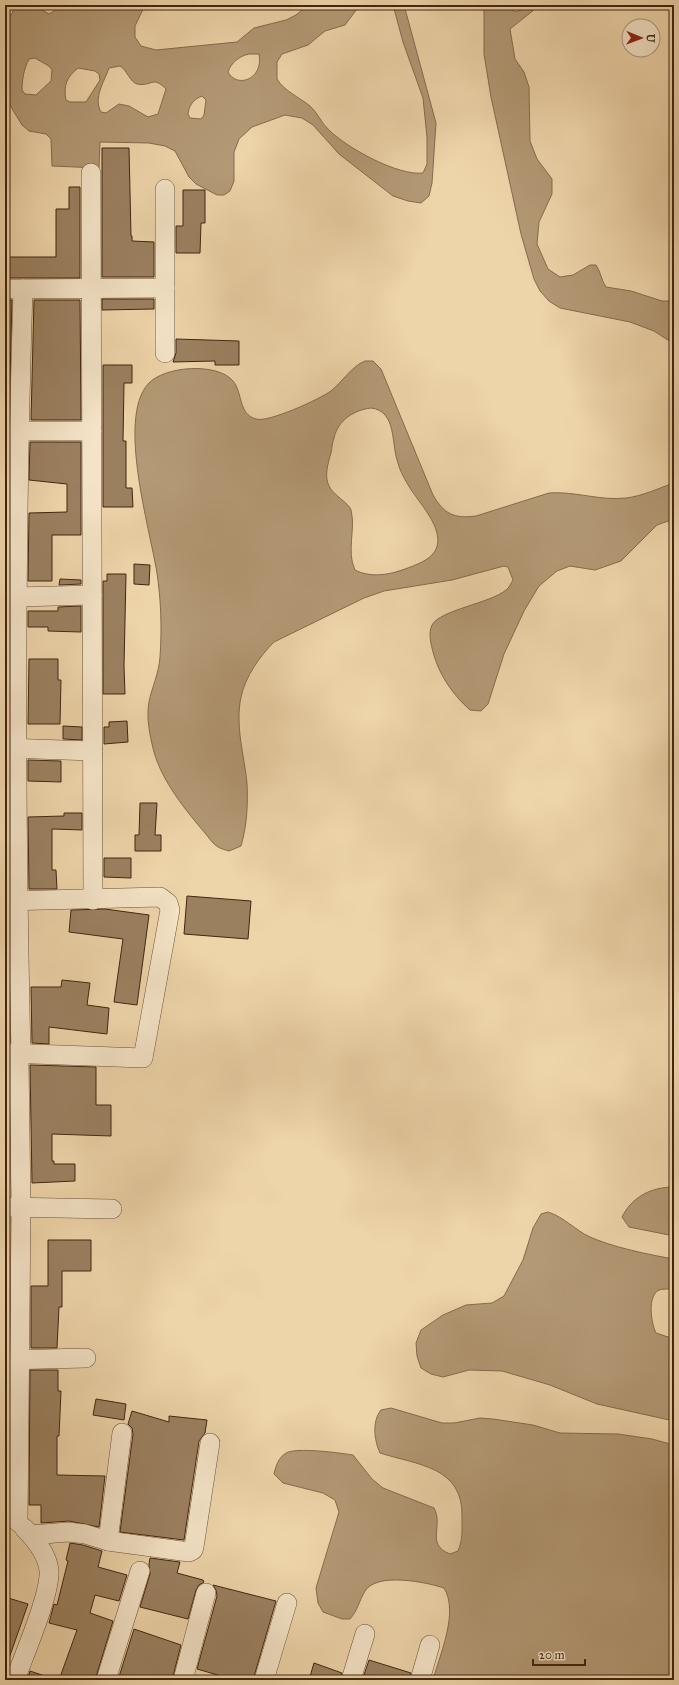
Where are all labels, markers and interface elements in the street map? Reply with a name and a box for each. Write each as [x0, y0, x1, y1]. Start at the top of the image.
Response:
north arrow [621, 18, 661, 58]
text: U [644, 34, 657, 43]
scale bar [533, 1641, 585, 1667]
text: 20 m [539, 1648, 565, 1662]

